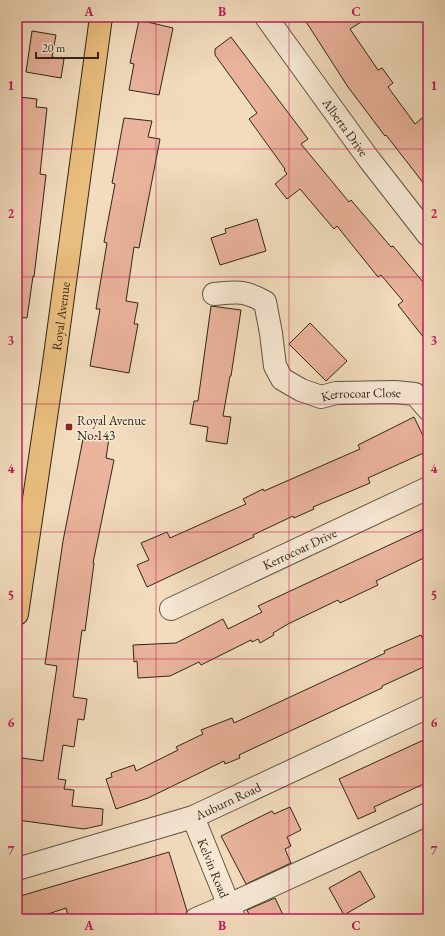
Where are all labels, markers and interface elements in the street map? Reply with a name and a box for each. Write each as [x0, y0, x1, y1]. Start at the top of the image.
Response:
text: A [83, 3, 94, 20]
text: B [218, 3, 226, 20]
text: C [351, 3, 361, 20]
scale bar [36, 34, 98, 60]
text: 20 m [42, 40, 66, 56]
text: 1 [8, 77, 15, 94]
text: 1 [431, 77, 438, 94]
street label: Alberta Drive [318, 94, 373, 160]
text: 2 [8, 205, 15, 222]
text: 2 [431, 205, 438, 222]
street label: Royal Avenue [47, 281, 73, 352]
text: 3 [8, 332, 15, 349]
text: 3 [431, 332, 438, 349]
street label: Kerrocoar Close [319, 383, 402, 405]
place label: Royal Avenue No.143 [77, 412, 146, 444]
marker: Royal Avenue No.143 [64, 422, 74, 432]
text: 4 [8, 460, 15, 477]
text: 4 [431, 460, 438, 477]
street label: Kerrocoar Drive [260, 524, 339, 573]
text: 5 [8, 587, 14, 604]
text: 5 [431, 587, 437, 604]
text: 6 [8, 714, 15, 731]
text: 6 [431, 714, 438, 731]
street label: Auburn Road [191, 778, 264, 824]
street label: Kelvin Road [194, 836, 234, 901]
text: 7 [8, 842, 15, 859]
text: 7 [431, 842, 438, 859]
text: A [83, 917, 94, 934]
text: B [218, 917, 226, 934]
text: C [351, 917, 361, 934]

